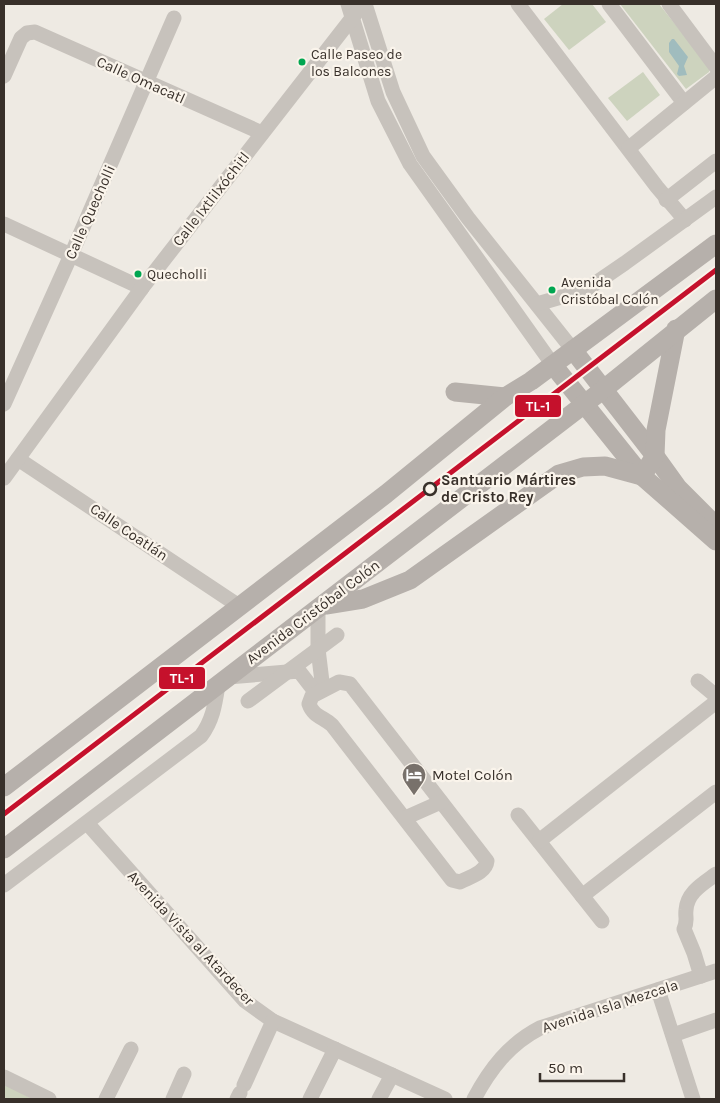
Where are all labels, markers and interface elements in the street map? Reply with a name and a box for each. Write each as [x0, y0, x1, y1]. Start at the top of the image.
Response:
place label: Calle Paseo de los Balcones [311, 46, 402, 80]
street label: Calle Omacatl [94, 52, 188, 108]
marker: Calle Paseo de los Balcones [297, 57, 307, 67]
street label: Calle Ixtlilxóchitl [169, 148, 253, 250]
street label: Calle Quecholli [61, 162, 119, 262]
place label: Quecholli [147, 266, 207, 283]
marker: Quecholli [133, 269, 143, 279]
place label: Avenida Cristóbal Colón [561, 274, 659, 308]
marker: Avenida Cristóbal Colón [547, 285, 557, 295]
line badge: TL-1 [514, 394, 562, 418]
text: TL-1 [526, 398, 550, 415]
place label: Santuario Mártires de Cristo Rey [441, 471, 576, 506]
marker: Santuario Mártires de Cristo Rey [423, 482, 437, 496]
street label: Calle Coatlán [87, 499, 171, 565]
street label: Avenida Cristóbal Colón [243, 556, 383, 668]
line badge: TL-1 [158, 666, 206, 690]
text: TL-1 [170, 670, 194, 687]
hotel icon: Motel Colón [401, 762, 427, 796]
place label: Motel Colón [432, 766, 513, 784]
street label: Avenida Vista al Atardecer [124, 867, 258, 1009]
street label: Avenida Isla Mezcala [540, 976, 680, 1036]
scale bar [540, 1050, 624, 1082]
text: 50 m [548, 1059, 583, 1077]

